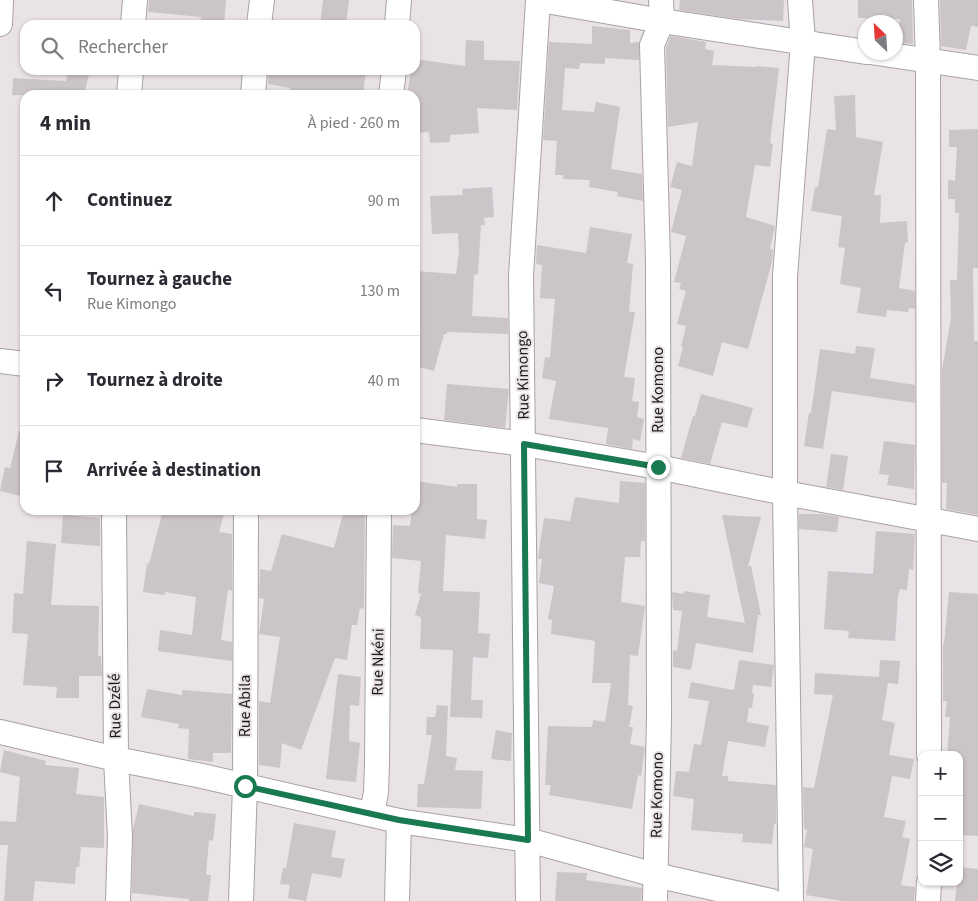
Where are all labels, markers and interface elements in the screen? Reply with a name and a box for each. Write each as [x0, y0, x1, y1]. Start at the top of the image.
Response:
north arrow [858, 15, 903, 60]
search box [20, 20, 420, 75]
icon: search [38, 34, 66, 62]
text: Rechercher [78, 34, 168, 61]
text: 4 min [40, 108, 91, 138]
text: À pied · 260 m [308, 112, 400, 134]
icon: ahead [40, 187, 68, 215]
text: Continuez [87, 187, 172, 214]
text: 90 m [368, 190, 400, 212]
text: Tournez à gauche [87, 266, 232, 293]
icon: left [40, 277, 68, 305]
text: 130 m [360, 280, 400, 302]
text: Rue Kimongo [87, 293, 176, 315]
street label: Rue Kimongo [511, 330, 535, 420]
street label: Rue Komono [647, 347, 669, 433]
icon: right [40, 367, 68, 395]
text: Tournez à droite [87, 367, 223, 394]
text: 40 m [368, 370, 400, 392]
route end [647, 456, 670, 479]
icon: arrive [40, 457, 68, 485]
text: Arrivée à destination [87, 457, 261, 484]
street label: Rue Nkéni [366, 628, 390, 696]
street label: Rue Dzélé [103, 673, 127, 739]
street label: Rue Abila [234, 675, 256, 737]
map controls [918, 751, 963, 886]
button: + [918, 751, 963, 796]
street label: Rue Komono [645, 752, 669, 838]
route start [234, 775, 257, 798]
button: − [918, 796, 963, 841]
button: layers [918, 841, 963, 886]

